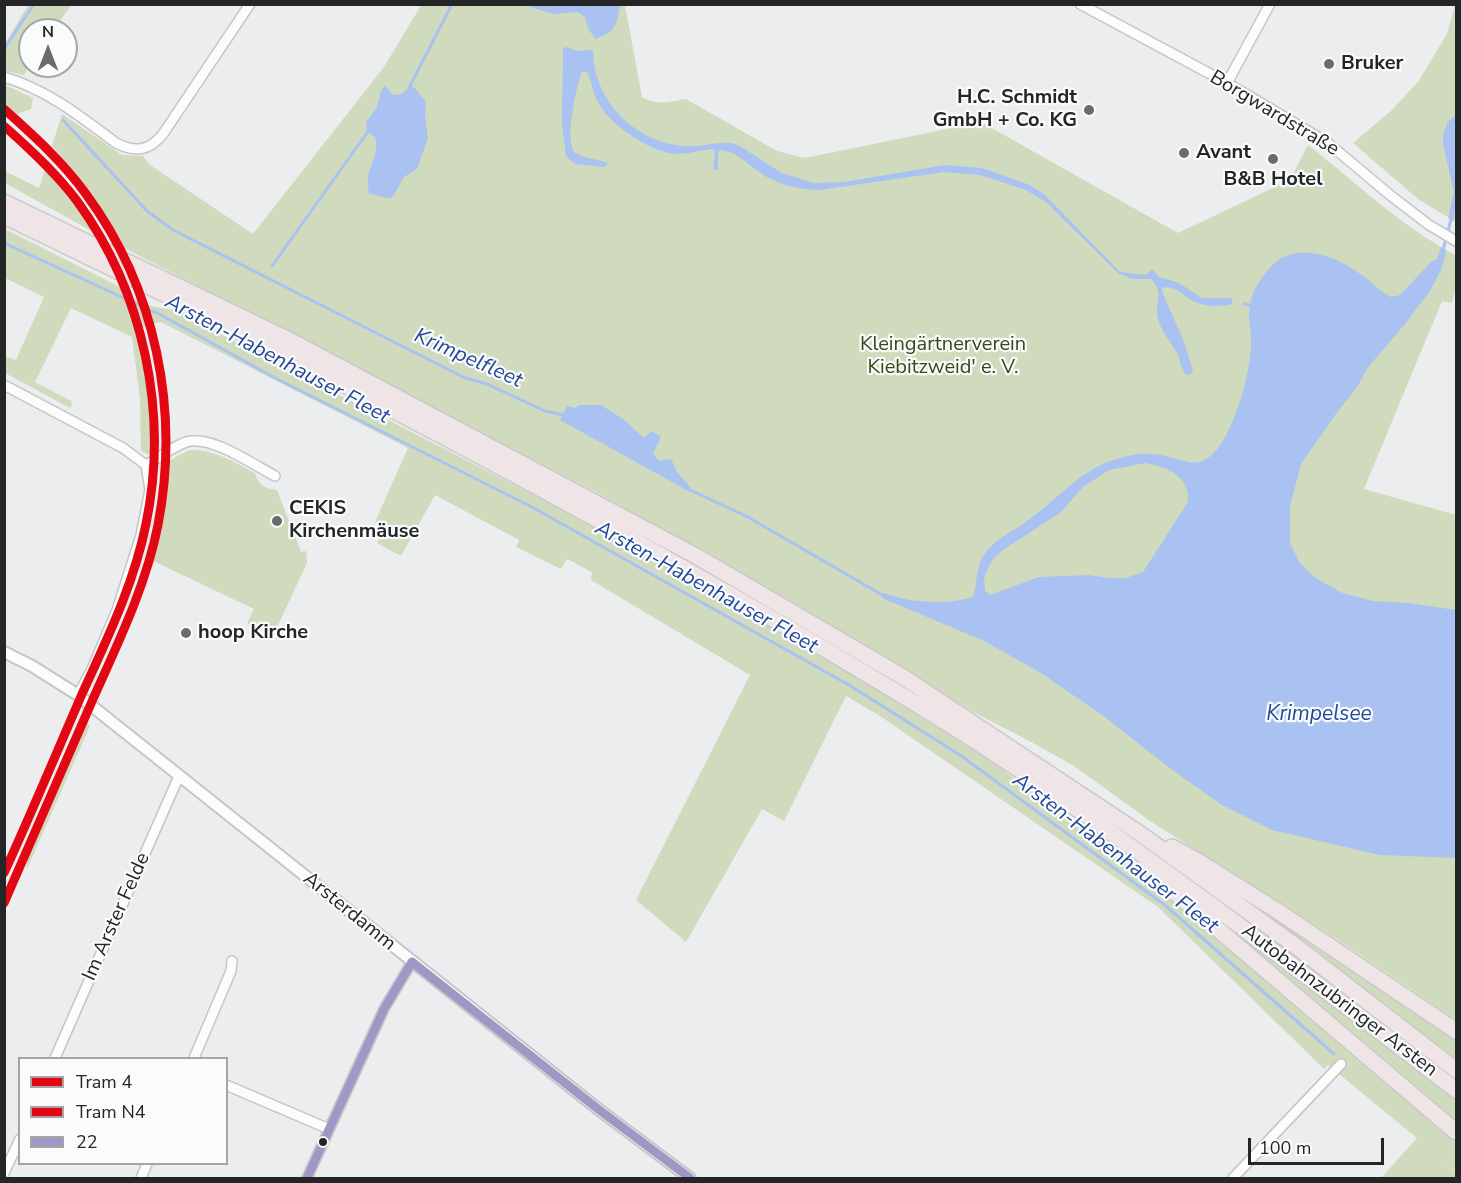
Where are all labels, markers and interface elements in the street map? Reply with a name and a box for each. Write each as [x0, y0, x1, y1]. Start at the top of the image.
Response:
north arrow [18, 18, 78, 78]
text: N [42, 21, 54, 43]
place label: Bruker [1341, 52, 1403, 76]
marker: Bruker [1322, 57, 1336, 71]
street label: Borgwardstraße [1205, 66, 1343, 162]
place label: H.C. Schmidt GmbH + Co. KG [933, 86, 1077, 133]
marker: H.C. Schmidt GmbH + Co. KG [1082, 103, 1096, 117]
place label: Avant [1196, 141, 1251, 165]
marker: Avant [1177, 146, 1191, 160]
marker: B&B Hotel [1266, 152, 1280, 166]
place label: B&B Hotel [1223, 168, 1323, 192]
water label: Arsten-Habenhauser Fleet [160, 290, 394, 430]
water label: Krimpelfleet [410, 324, 526, 394]
park label: Kleingärtnerverein Kiebitzweid' e. V. [860, 333, 1026, 380]
place label: CEKIS Kirchenmäuse [289, 497, 419, 544]
marker: CEKIS Kirchenmäuse [270, 514, 284, 528]
water label: Arsten-Habenhauser Fleet [590, 516, 822, 660]
place label: hoop Kirche [198, 621, 308, 645]
marker: hoop Kirche [179, 626, 193, 640]
water label: Krimpelsee [1266, 702, 1372, 728]
water label: Arsten-Habenhauser Fleet [1007, 768, 1223, 940]
street label: Im Arster Felde [78, 849, 156, 985]
street label: Arsterdamm [298, 867, 400, 957]
street label: Autobahnzubringer Arsten [1236, 920, 1442, 1082]
legend [18, 1057, 228, 1165]
text: Tram 4 [76, 1070, 132, 1094]
text: Tram N4 [76, 1100, 146, 1124]
scale bar [1251, 1126, 1388, 1164]
text: 22 [76, 1130, 98, 1154]
unlabelled marker [317, 1136, 329, 1148]
text: 100 m [1259, 1136, 1311, 1160]

